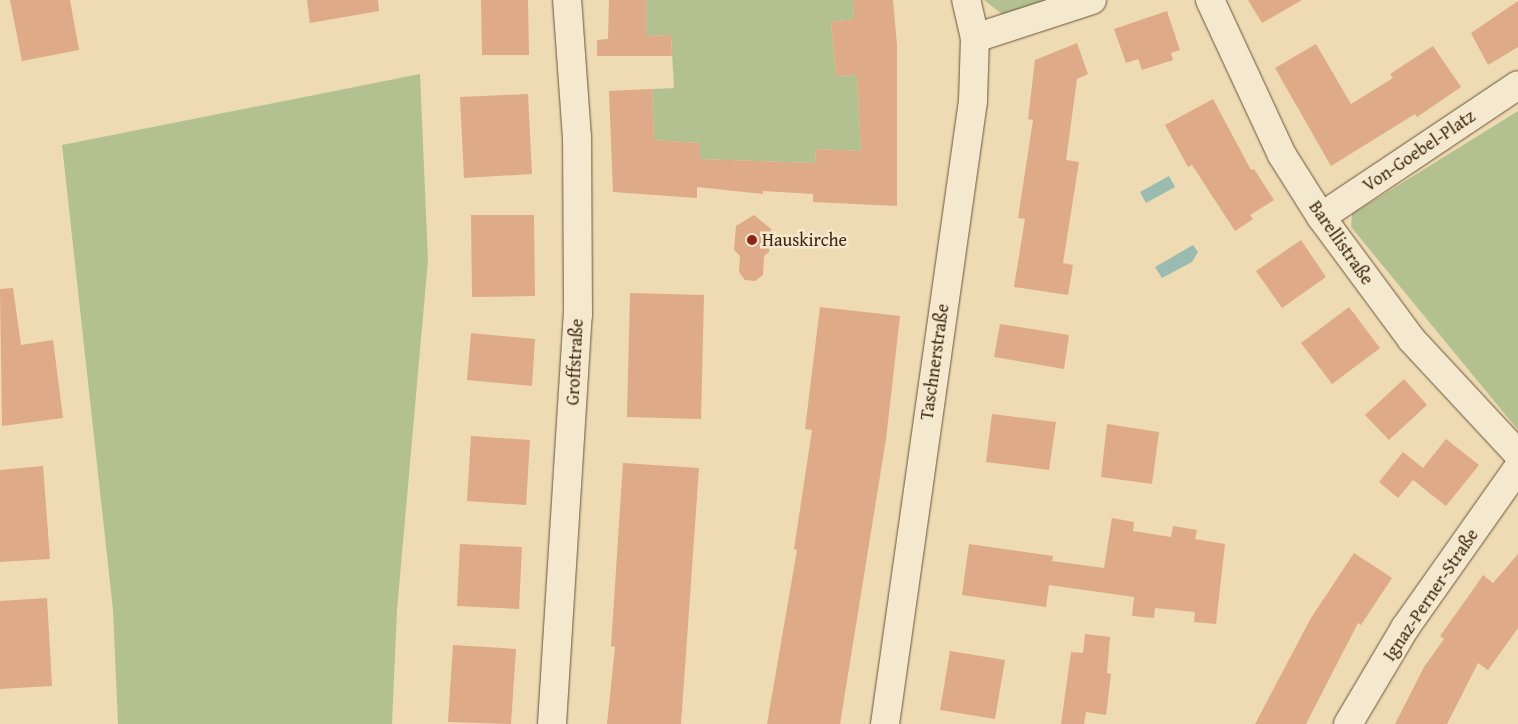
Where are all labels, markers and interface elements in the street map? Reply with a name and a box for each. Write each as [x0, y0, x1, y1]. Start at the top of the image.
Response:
street label: Von-Goebel-Platz [1359, 105, 1479, 197]
street label: Barellistraße [1304, 197, 1378, 289]
place label: Hauskirche [762, 229, 847, 251]
marker: Hauskirche [746, 234, 758, 246]
street label: Taschnerstraße [916, 303, 954, 421]
street label: Groffstraße [562, 318, 588, 406]
street label: Ignaz-Perner-Straße [1379, 525, 1483, 665]

